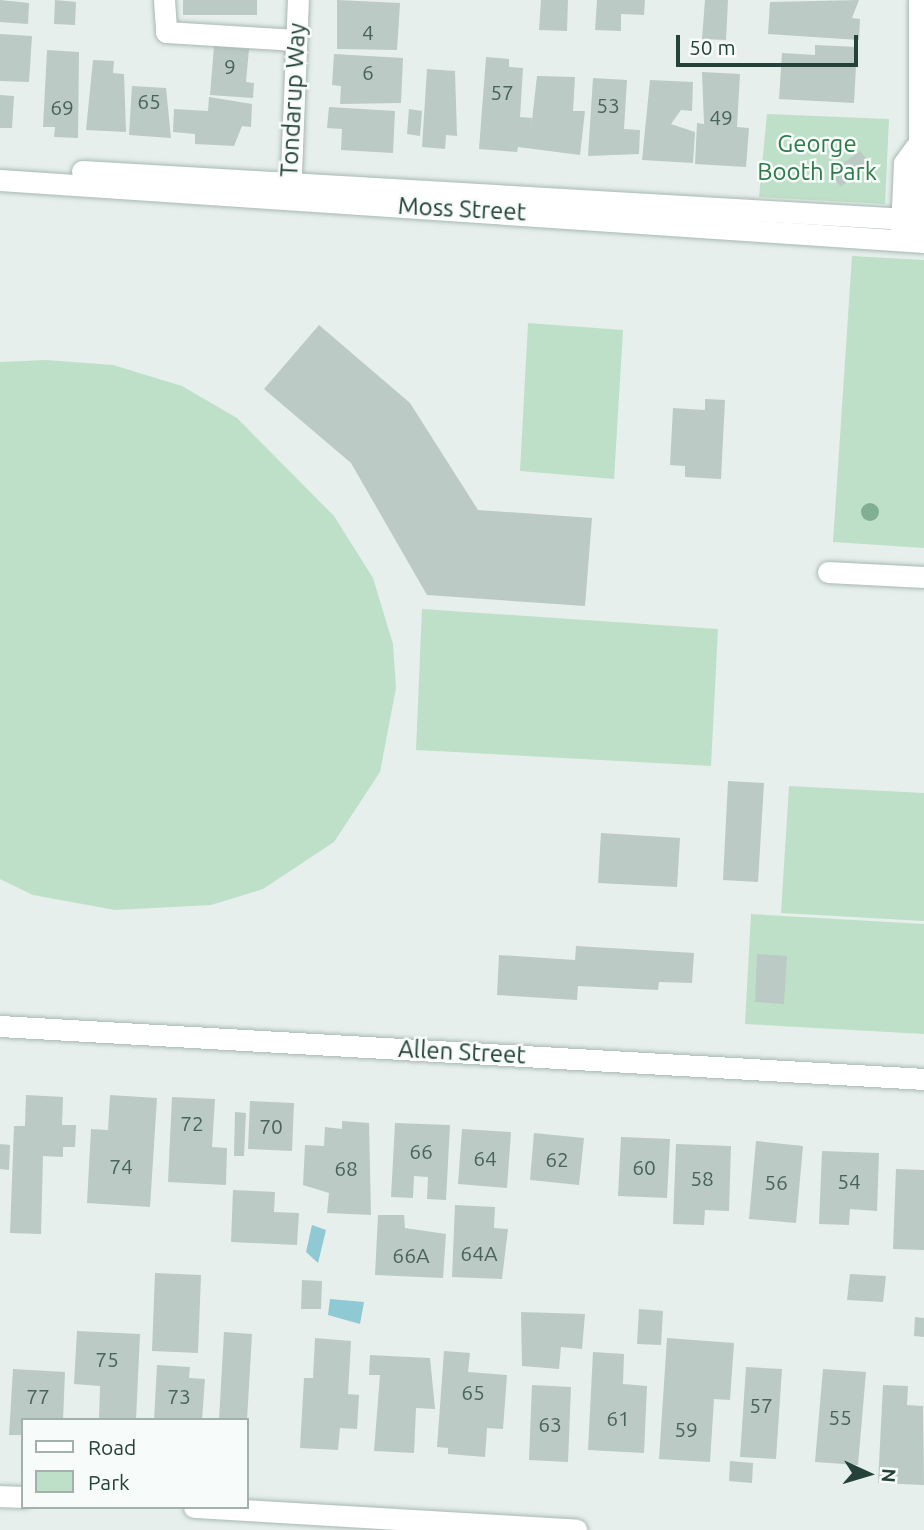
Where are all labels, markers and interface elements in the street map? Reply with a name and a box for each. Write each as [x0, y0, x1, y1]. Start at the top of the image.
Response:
house number: 4 [362, 19, 374, 45]
scale bar [679, 21, 861, 65]
street label: Tondarup Way [275, 22, 311, 178]
text: 50 m [689, 35, 736, 59]
house number: 9 [224, 53, 236, 79]
house number: 6 [362, 59, 374, 85]
house number: 57 [490, 79, 514, 105]
house number: 65 [137, 88, 161, 114]
house number: 53 [596, 92, 620, 118]
house number: 69 [50, 94, 74, 120]
house number: 49 [709, 104, 733, 130]
park label: George Booth Park [757, 130, 877, 186]
street label: Moss Street [397, 191, 527, 227]
street label: Allen Street [398, 1034, 526, 1070]
house number: 72 [180, 1110, 204, 1136]
house number: 70 [259, 1113, 283, 1139]
house number: 66 [409, 1138, 433, 1164]
house number: 64 [473, 1145, 497, 1171]
house number: 62 [545, 1146, 569, 1172]
house number: 74 [109, 1153, 133, 1179]
house number: 60 [632, 1154, 656, 1180]
house number: 68 [334, 1155, 358, 1181]
house number: 58 [690, 1165, 714, 1191]
house number: 54 [837, 1168, 861, 1194]
house number: 56 [764, 1169, 788, 1195]
house number: 64A [460, 1240, 498, 1266]
house number: 66A [392, 1242, 430, 1268]
house number: 75 [95, 1346, 119, 1372]
house number: 65 [461, 1379, 485, 1405]
house number: 77 [26, 1383, 50, 1409]
house number: 73 [167, 1383, 191, 1409]
house number: 57 [749, 1392, 773, 1418]
house number: 55 [828, 1404, 852, 1430]
house number: 61 [606, 1405, 630, 1431]
house number: 63 [538, 1411, 562, 1437]
house number: 59 [674, 1416, 698, 1442]
legend [21, 1418, 248, 1509]
text: Road [88, 1435, 136, 1459]
north arrow [833, 1439, 903, 1509]
text: N [877, 1468, 900, 1483]
text: Park [88, 1470, 130, 1494]

